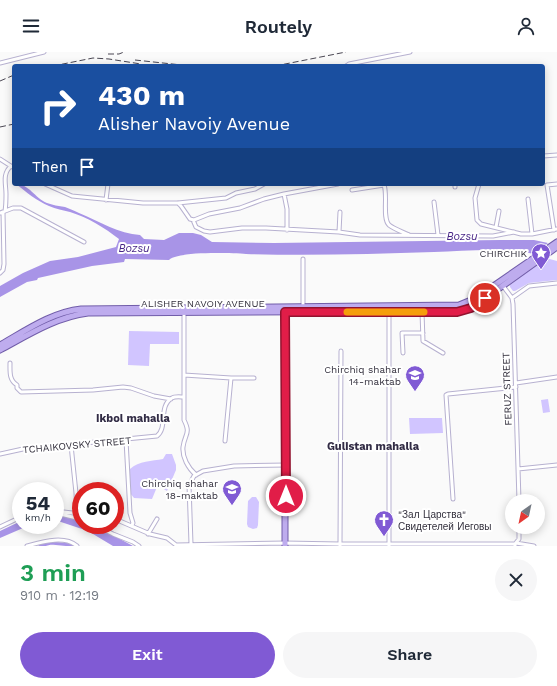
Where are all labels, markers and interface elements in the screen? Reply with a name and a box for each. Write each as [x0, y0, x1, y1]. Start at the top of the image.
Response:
icon: menu [20, 15, 42, 37]
icon: person [515, 15, 537, 37]
text: Routely [245, 16, 312, 37]
text: 430 m [98, 79, 185, 112]
icon: right [32, 80, 84, 132]
text: Alisher Navoiy Avenue [98, 113, 290, 134]
icon: arrive [76, 156, 98, 178]
text: Then [32, 158, 68, 176]
water label: Bozsu [446, 230, 478, 243]
water label: Bozsu [118, 242, 150, 255]
place icon: CHIRCHIK [530, 242, 552, 270]
place label: CHIRCHIK [480, 248, 527, 259]
pin [468, 281, 502, 315]
icon: arrive [474, 287, 496, 309]
street label: ALISHER NAVOIY AVENUE [141, 298, 265, 309]
street label: FERUZ STREET [500, 352, 514, 426]
place label: Chirchiq shahar 14-maktab [324, 364, 401, 387]
school or university icon: Chirchiq shahar 14-maktab [404, 364, 426, 392]
district label: Ikbol mahalla [96, 412, 171, 425]
street label: TCHAIKOVSKY STREET [22, 435, 132, 455]
district label: Gulistan mahalla [327, 440, 420, 453]
position arrow [265, 475, 307, 517]
place label: Chirchiq shahar 18-maktab [141, 478, 218, 501]
school or university icon: Chirchiq shahar 18-maktab [221, 478, 243, 506]
speed limit sign: 60 [72, 482, 124, 534]
text: 54 [26, 491, 50, 515]
north arrow [505, 494, 545, 534]
map controls [505, 494, 545, 534]
church icon: "Зал Царства" Свидетелей Иеговы [373, 509, 395, 537]
place label: "Зал Царства" Свидетелей Иеговы [398, 509, 492, 532]
text: km/h [25, 512, 51, 523]
text: 3 min [20, 559, 86, 587]
button: close [495, 559, 537, 601]
text: 910 m · 12:19 [20, 588, 99, 603]
button: Exit [20, 632, 275, 678]
button: Share [283, 632, 537, 678]

